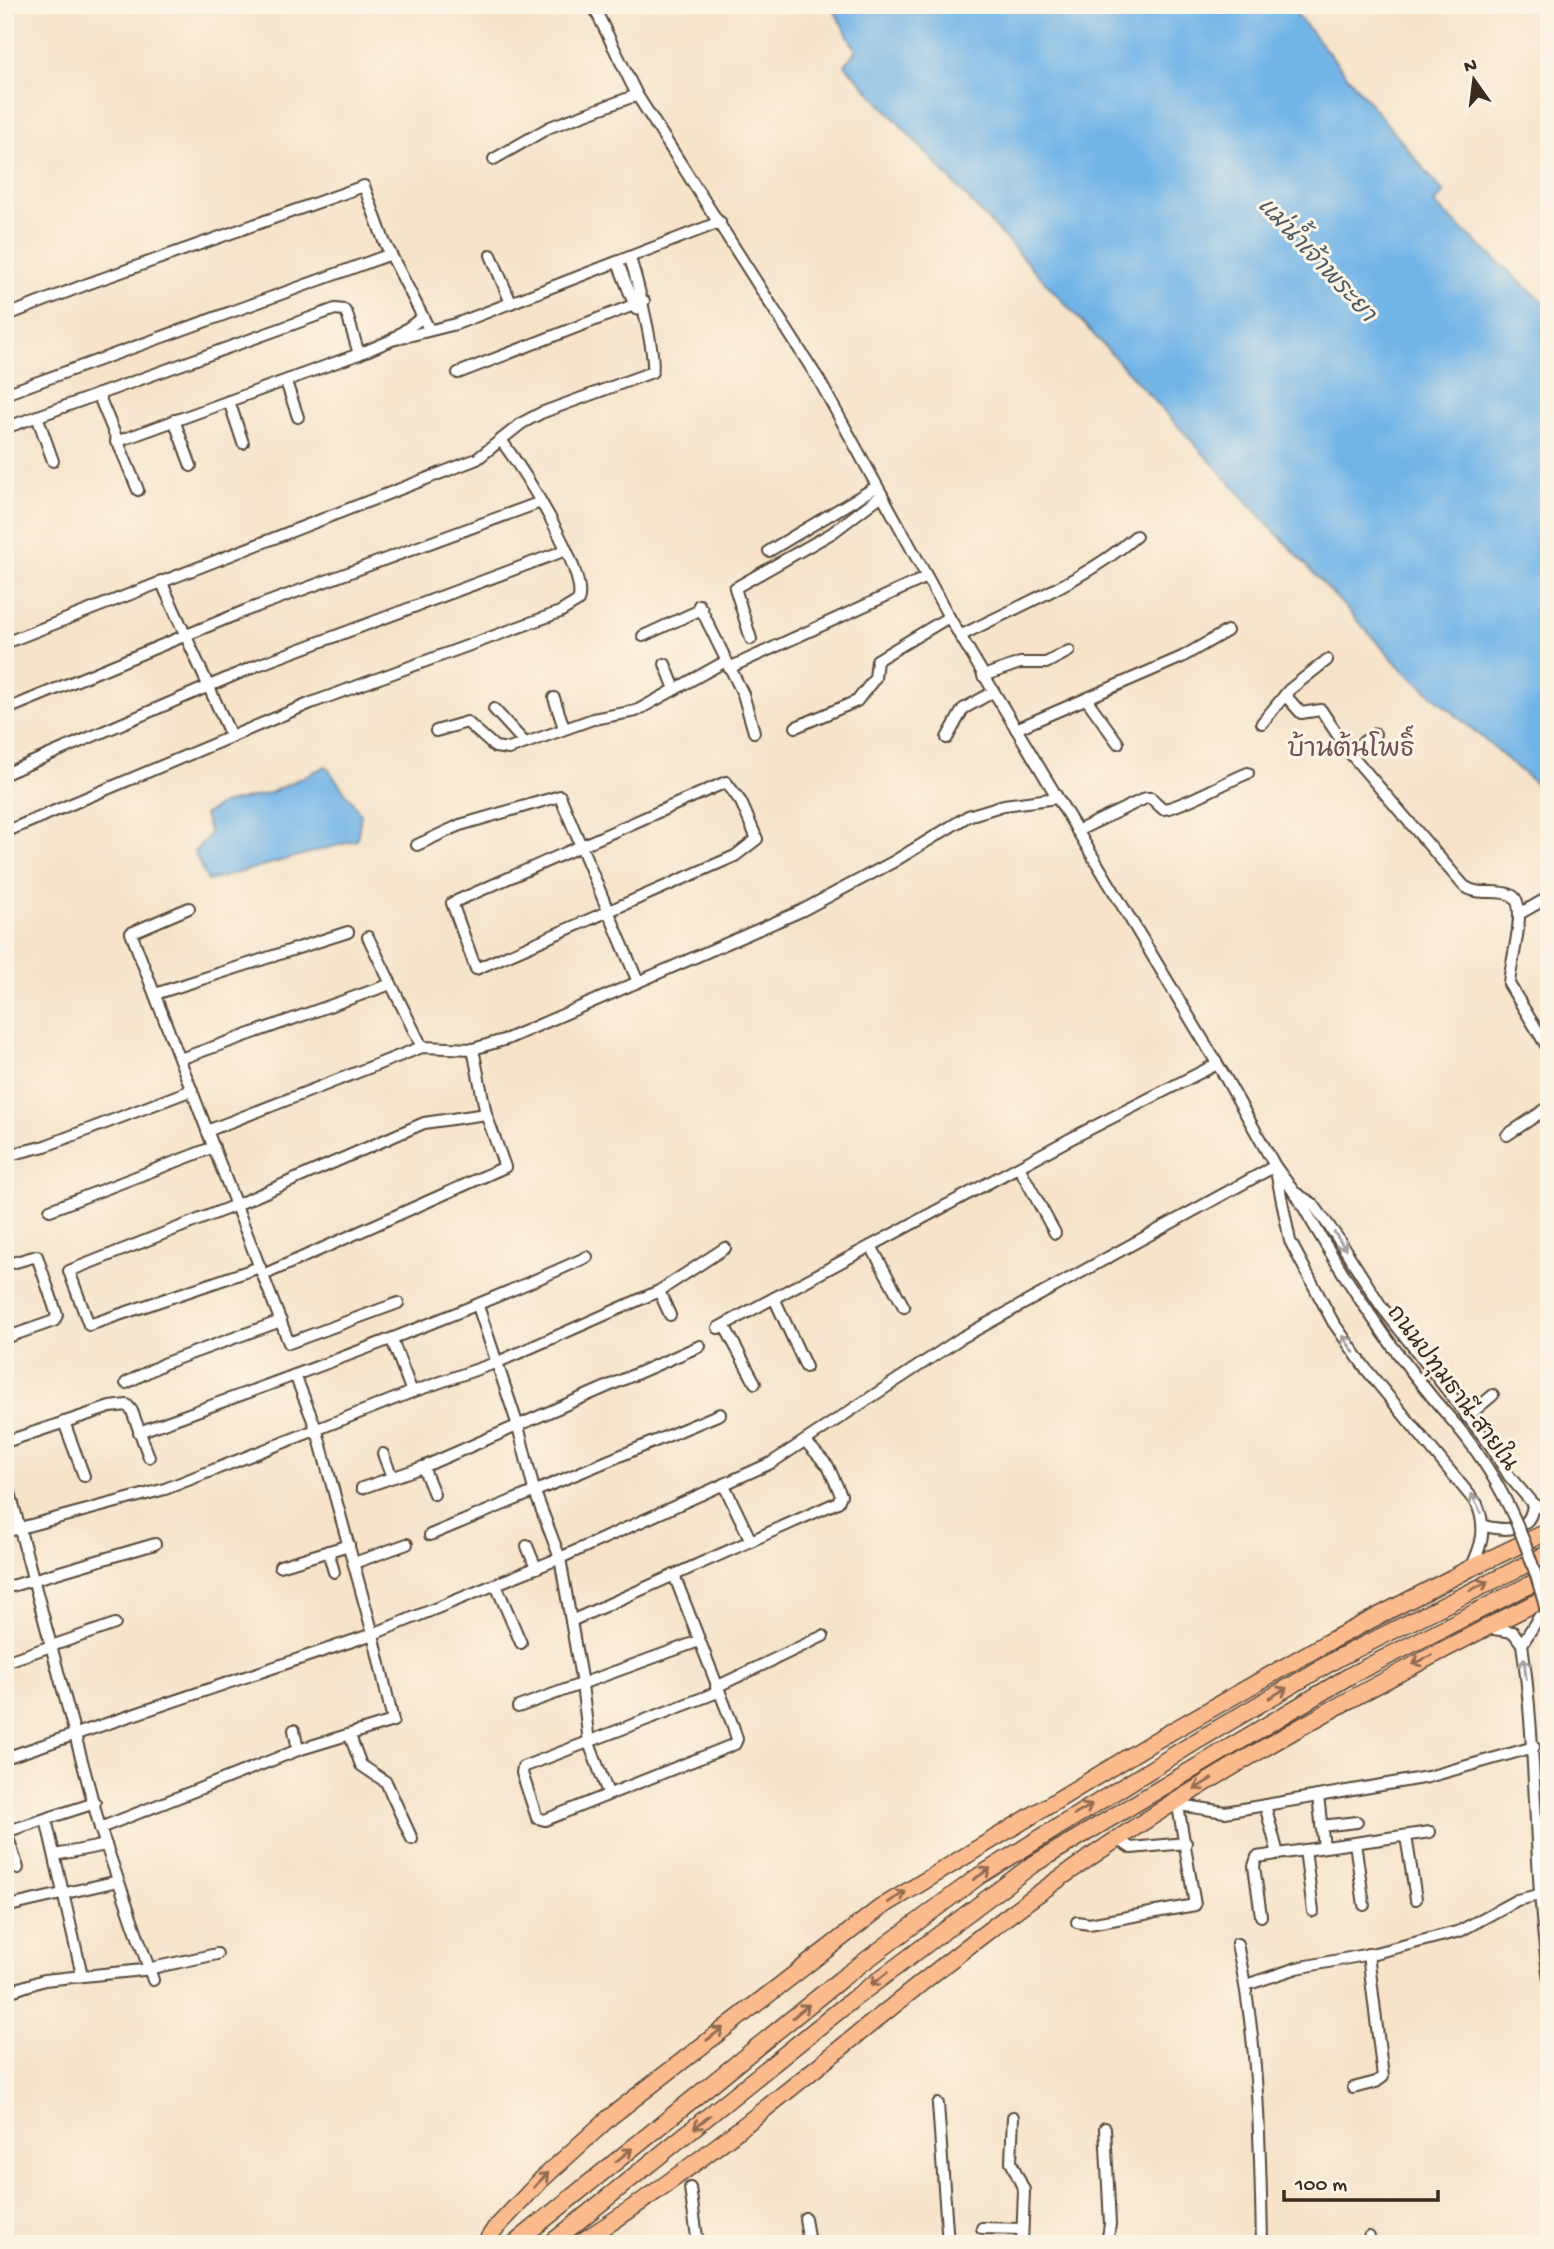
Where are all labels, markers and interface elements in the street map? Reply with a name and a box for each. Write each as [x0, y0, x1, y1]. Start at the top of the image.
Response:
north arrow [1438, 46, 1508, 116]
text: N [1462, 54, 1480, 80]
water label: แม่น้ำเจ้าพระยา [1250, 185, 1389, 330]
district label: บ้านต้นโพธิ์ [1287, 725, 1415, 767]
one-way arrow [1333, 1231, 1347, 1250]
street label: ถนนปทุมธานี-สายใน [1379, 1297, 1527, 1478]
one-way arrow [1341, 1335, 1355, 1354]
one-way arrow [1468, 1493, 1482, 1514]
one-way arrow [1468, 1579, 1489, 1593]
one-way arrow [1412, 1653, 1433, 1667]
one-way arrow [1519, 1657, 1532, 1680]
one-way arrow [1267, 1686, 1288, 1699]
one-way arrow [1194, 1778, 1214, 1792]
one-way arrow [1073, 1803, 1093, 1817]
one-way arrow [972, 1867, 991, 1881]
one-way arrow [886, 1890, 906, 1904]
one-way arrow [870, 1972, 889, 1987]
one-way arrow [792, 2004, 810, 2019]
one-way arrow [706, 2027, 724, 2042]
one-way arrow [693, 2114, 711, 2129]
one-way arrow [615, 2147, 633, 2162]
scale bar [1284, 2158, 1438, 2202]
one-way arrow [532, 2172, 549, 2189]
text: 100 m [1294, 2174, 1347, 2199]

